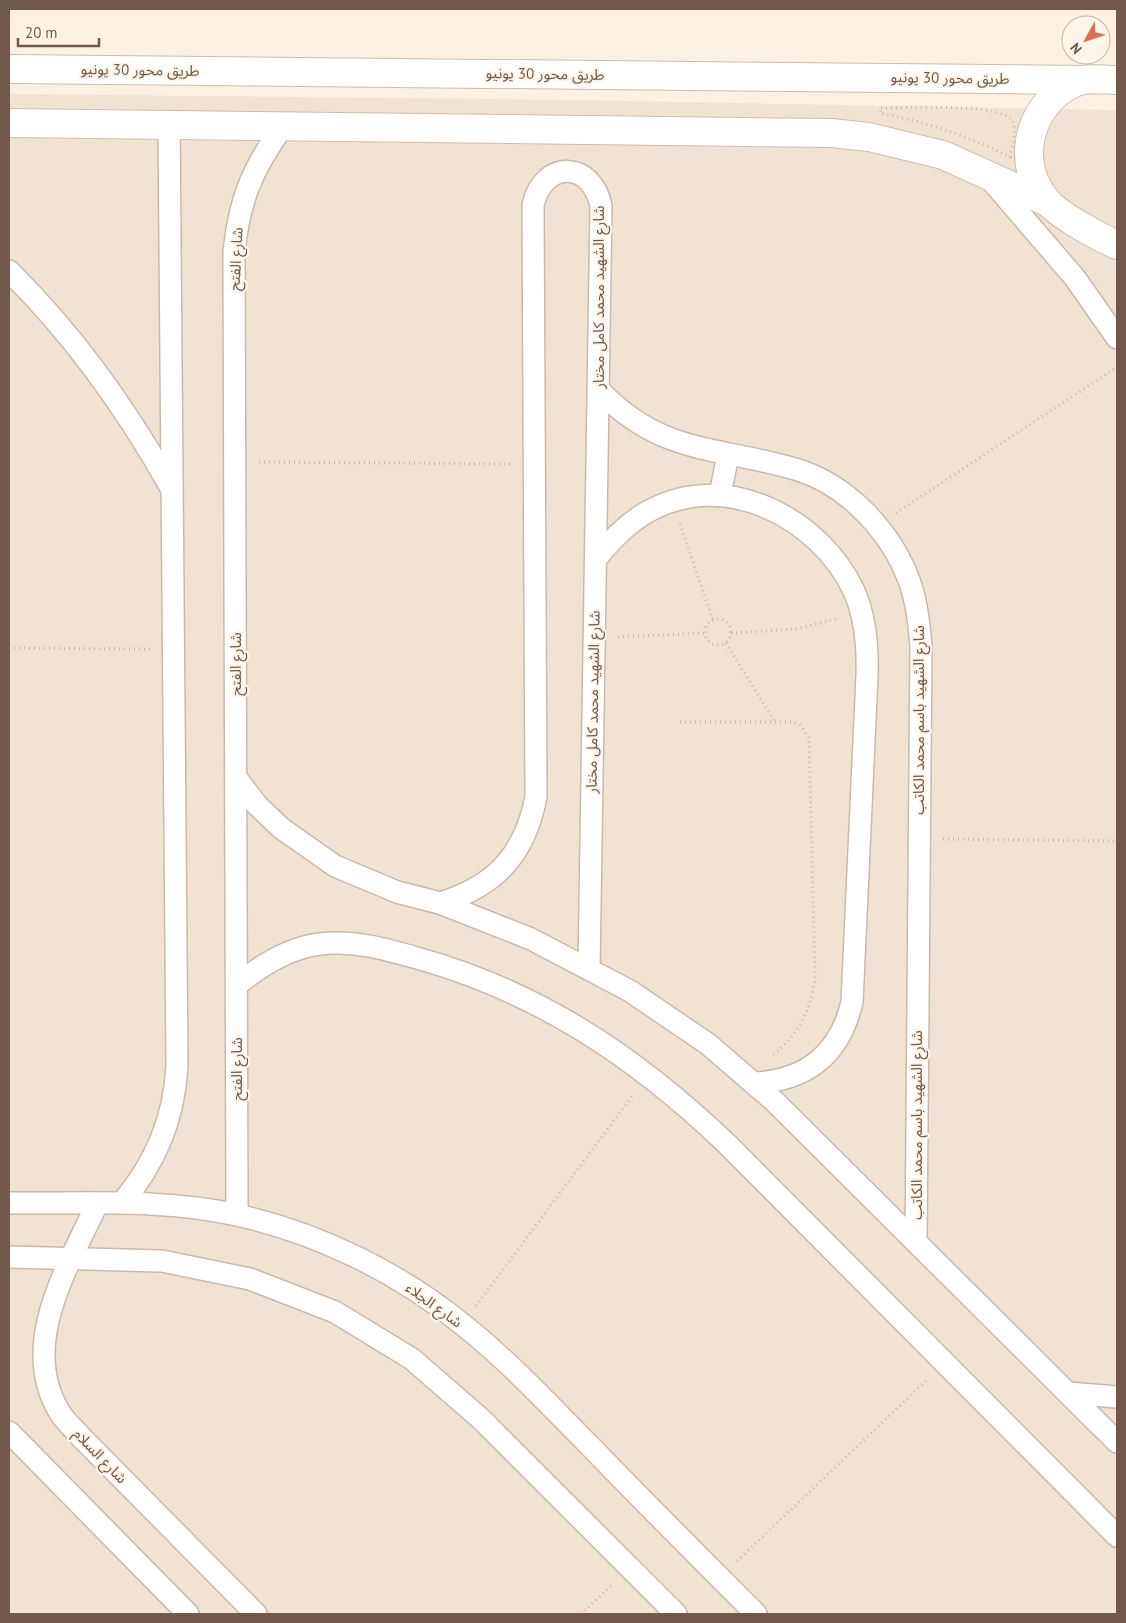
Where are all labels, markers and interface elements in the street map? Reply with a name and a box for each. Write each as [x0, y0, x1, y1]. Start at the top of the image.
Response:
scale bar [18, 15, 99, 47]
north arrow [1061, 15, 1111, 65]
text: 20 m [25, 23, 58, 42]
text: N [1066, 39, 1086, 58]
street label: طريق محور 30 يونيو [80, 59, 200, 81]
street label: طريق محور 30 يونيو [485, 63, 605, 85]
street label: طريق محور 30 يونيو [890, 67, 1010, 89]
street label: شارع الشهيد محمد كامل مختار [589, 205, 611, 390]
street label: شارع الفتح [224, 227, 250, 291]
street label: شارع الشهيد محمد كامل مختار [581, 610, 607, 795]
street label: شارع الشهيد باسم محمد الكاتب [909, 625, 931, 815]
street label: شارع الفتح [226, 632, 248, 696]
street label: شارع الشهيد باسم محمد الكاتب [907, 1030, 929, 1220]
street label: شارع الفتح [227, 1037, 249, 1101]
street label: شارع الجلاء [400, 1278, 467, 1334]
street label: شارع السلام [67, 1424, 132, 1490]

